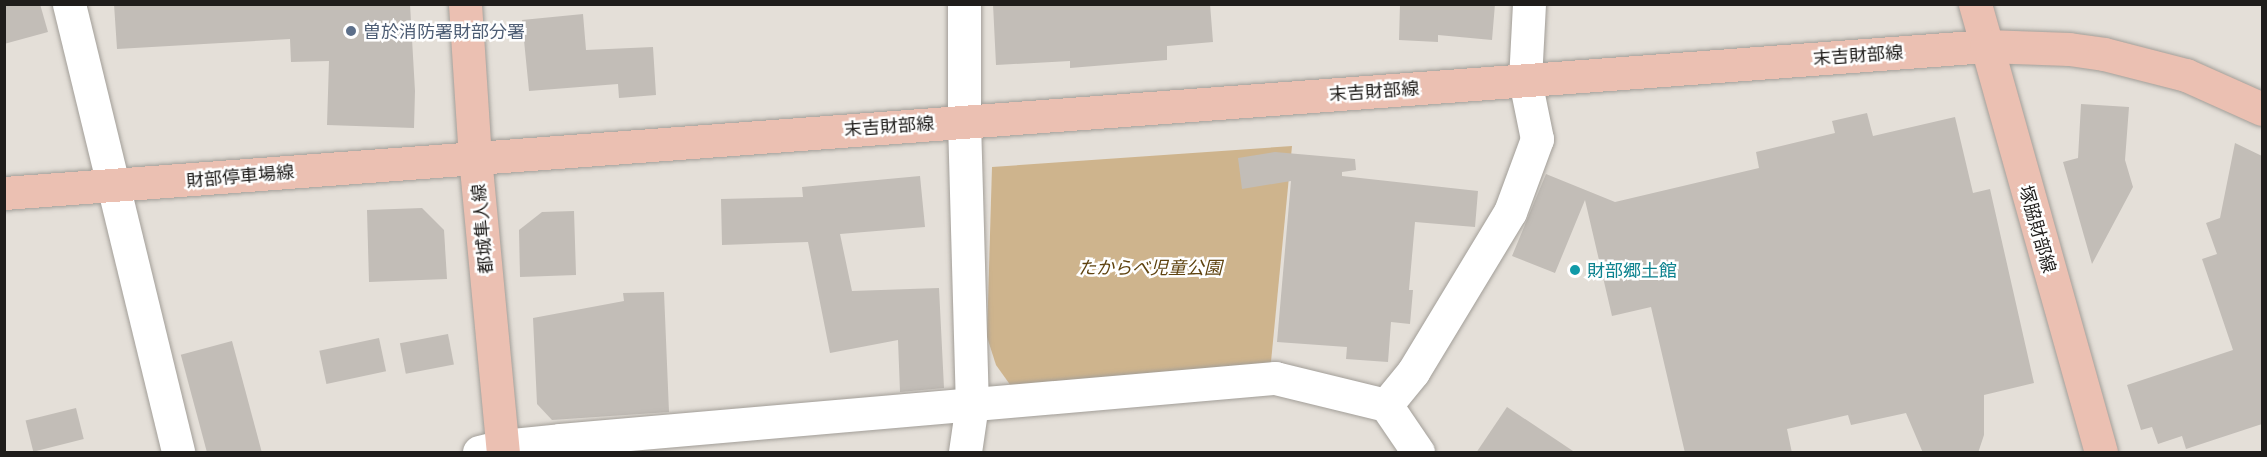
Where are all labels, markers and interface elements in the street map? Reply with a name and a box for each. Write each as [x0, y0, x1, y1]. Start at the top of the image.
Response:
place label: 曽於消防署財部分署 [363, 20, 525, 42]
marker: 曽於消防署財部分署 [344, 24, 358, 38]
street label: 末吉財部線 [1812, 41, 1904, 69]
street label: 末吉財部線 [1328, 77, 1420, 105]
street label: 末吉財部線 [843, 112, 935, 140]
street label: 財部停車場線 [185, 161, 295, 191]
street label: 都城隼人線 [467, 183, 497, 275]
street label: 塚脇財部線 [2015, 183, 2061, 275]
park label: たからべ児童公園 [1078, 256, 1222, 278]
place label: 財部郷土館 [1587, 259, 1677, 281]
marker: 財部郷土館 [1568, 263, 1582, 277]

